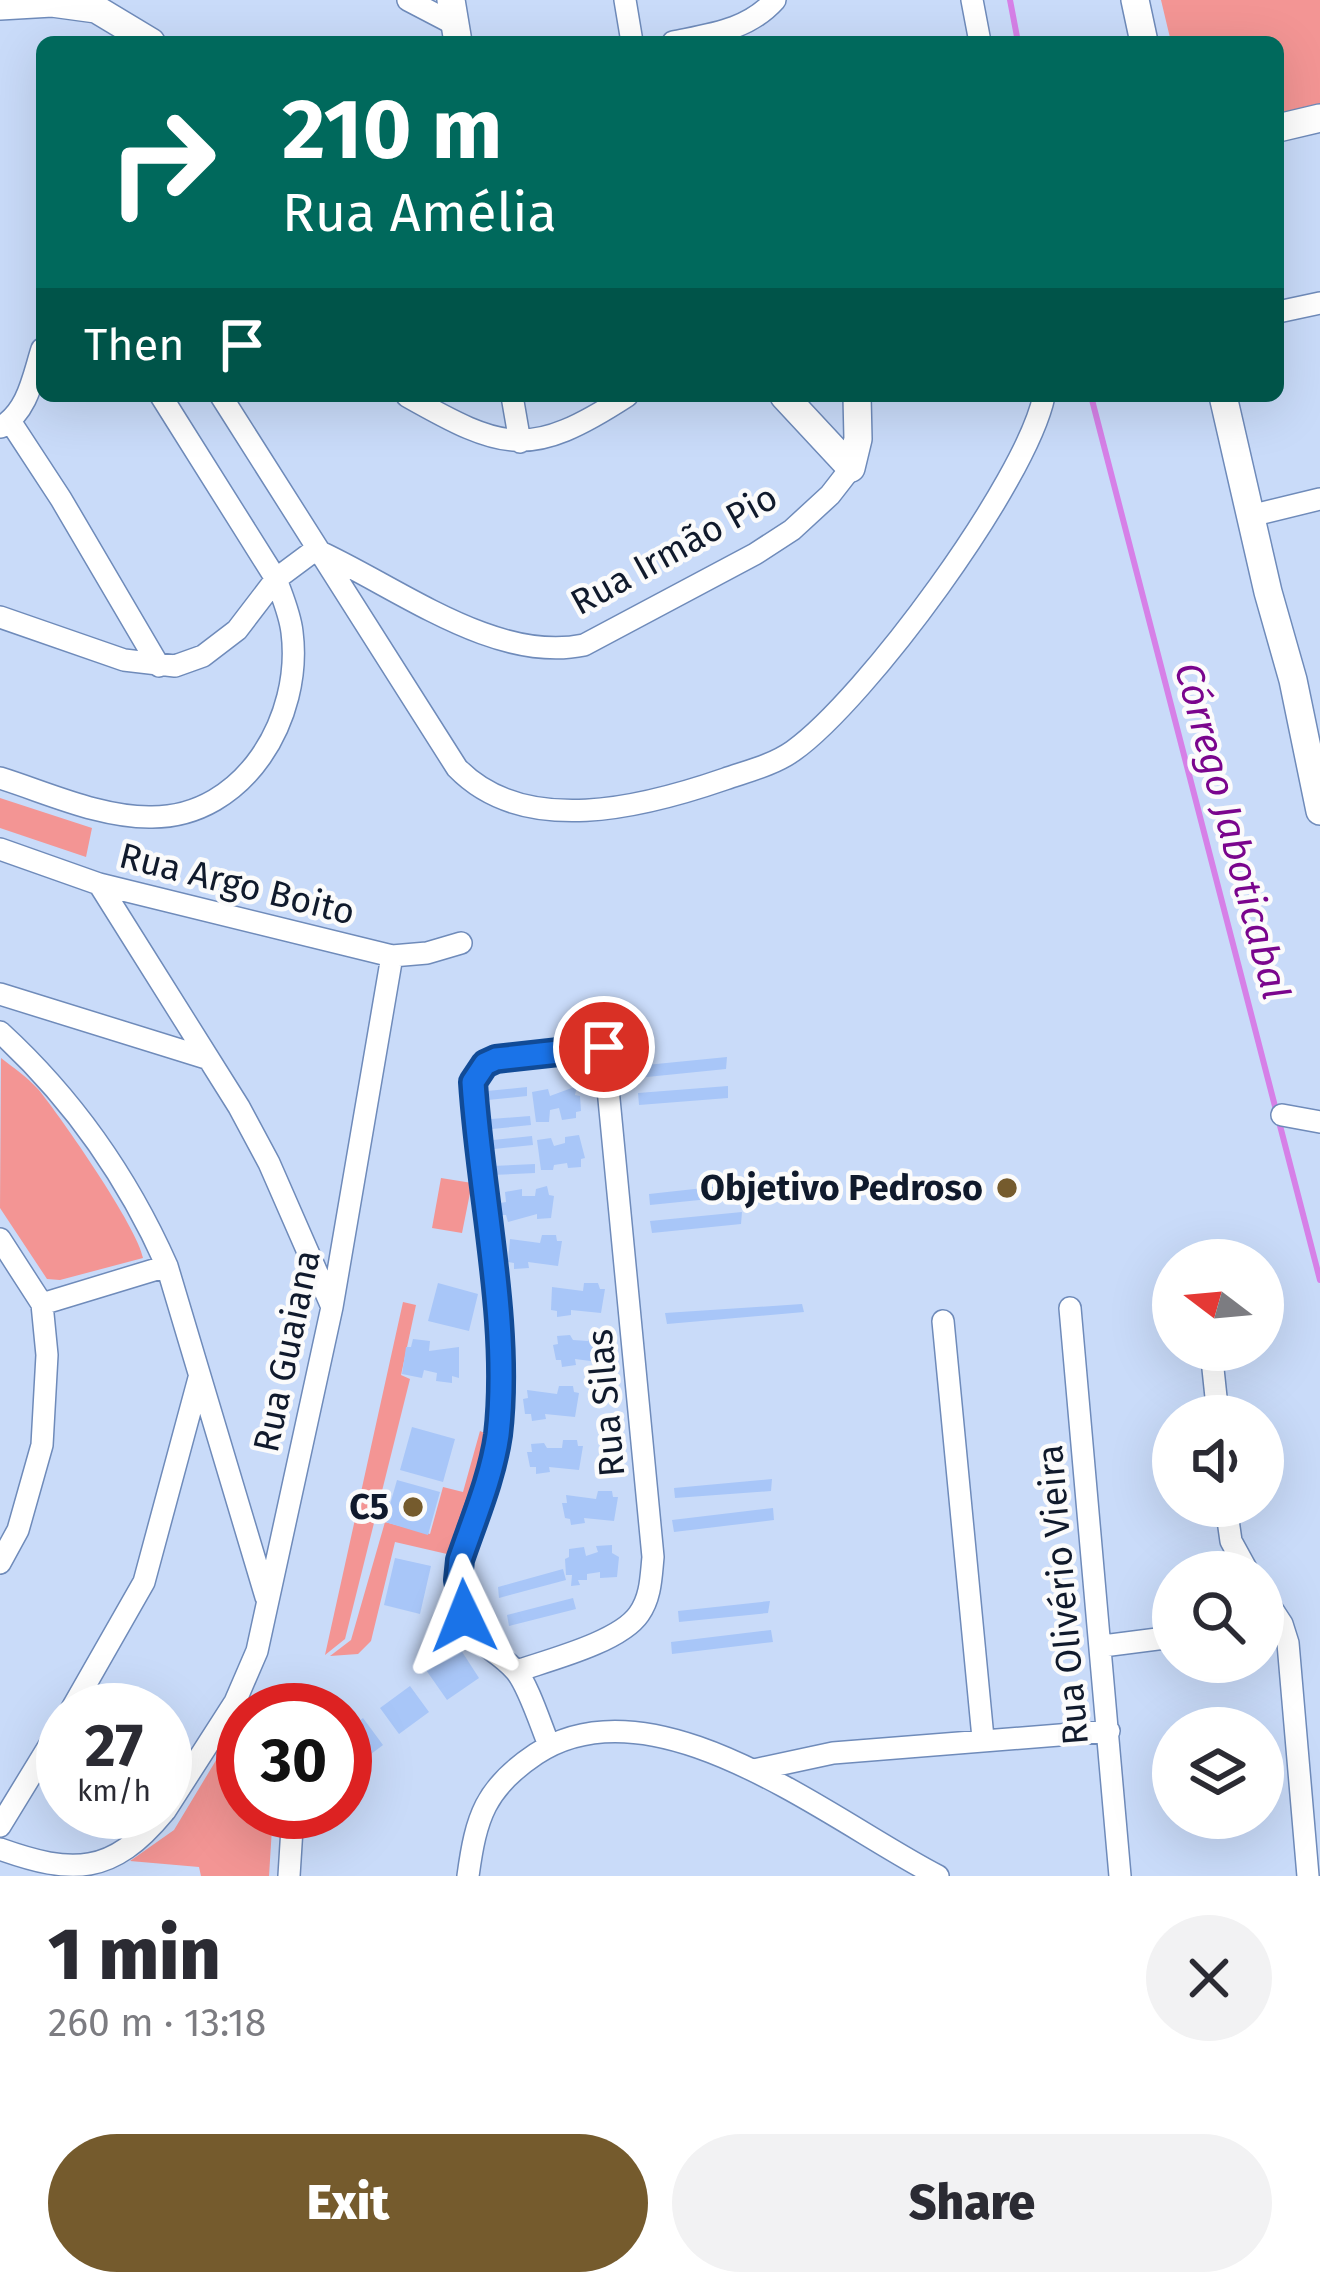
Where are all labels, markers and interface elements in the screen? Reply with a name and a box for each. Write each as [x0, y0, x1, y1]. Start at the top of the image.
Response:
text: 210 m [282, 79, 503, 180]
icon: right [84, 84, 240, 240]
text: Rua Amélia [282, 181, 557, 245]
icon: arrive [209, 312, 275, 378]
text: Then [84, 318, 185, 372]
street label: Rua Irmão Pio [563, 475, 785, 625]
water label: Córrego Jaboticabal [1165, 658, 1299, 1004]
street label: Rua Argo Boito [115, 833, 359, 935]
pin [553, 996, 655, 1098]
icon: arrive [571, 1014, 637, 1080]
place label: Objetivo Pedroso [700, 1166, 983, 1210]
marker: Objetivo Pedroso [994, 1175, 1020, 1201]
north arrow [1152, 1239, 1284, 1371]
map controls [1152, 1239, 1284, 1839]
street label: Rua Guaiana [244, 1246, 330, 1456]
street label: Rua Silas [578, 1327, 634, 1479]
button: sound [1152, 1395, 1284, 1527]
street label: Rua Olivério Vieira [1028, 1443, 1098, 1747]
place label: C5 [349, 1485, 389, 1529]
marker: C5 [400, 1494, 426, 1520]
button: search [1152, 1551, 1284, 1683]
position arrow [401, 1553, 527, 1679]
speed limit sign: 30 [216, 1683, 372, 1839]
button: layers [1152, 1707, 1284, 1839]
text: 27 [85, 1710, 143, 1782]
text: km/h [77, 1773, 151, 1809]
text: 1 min [48, 1912, 221, 1998]
button: close [1146, 1915, 1272, 2041]
text: 260 m · 13:18 [48, 2000, 266, 2046]
button: Exit [48, 2134, 648, 2272]
button: Share [672, 2134, 1272, 2272]

